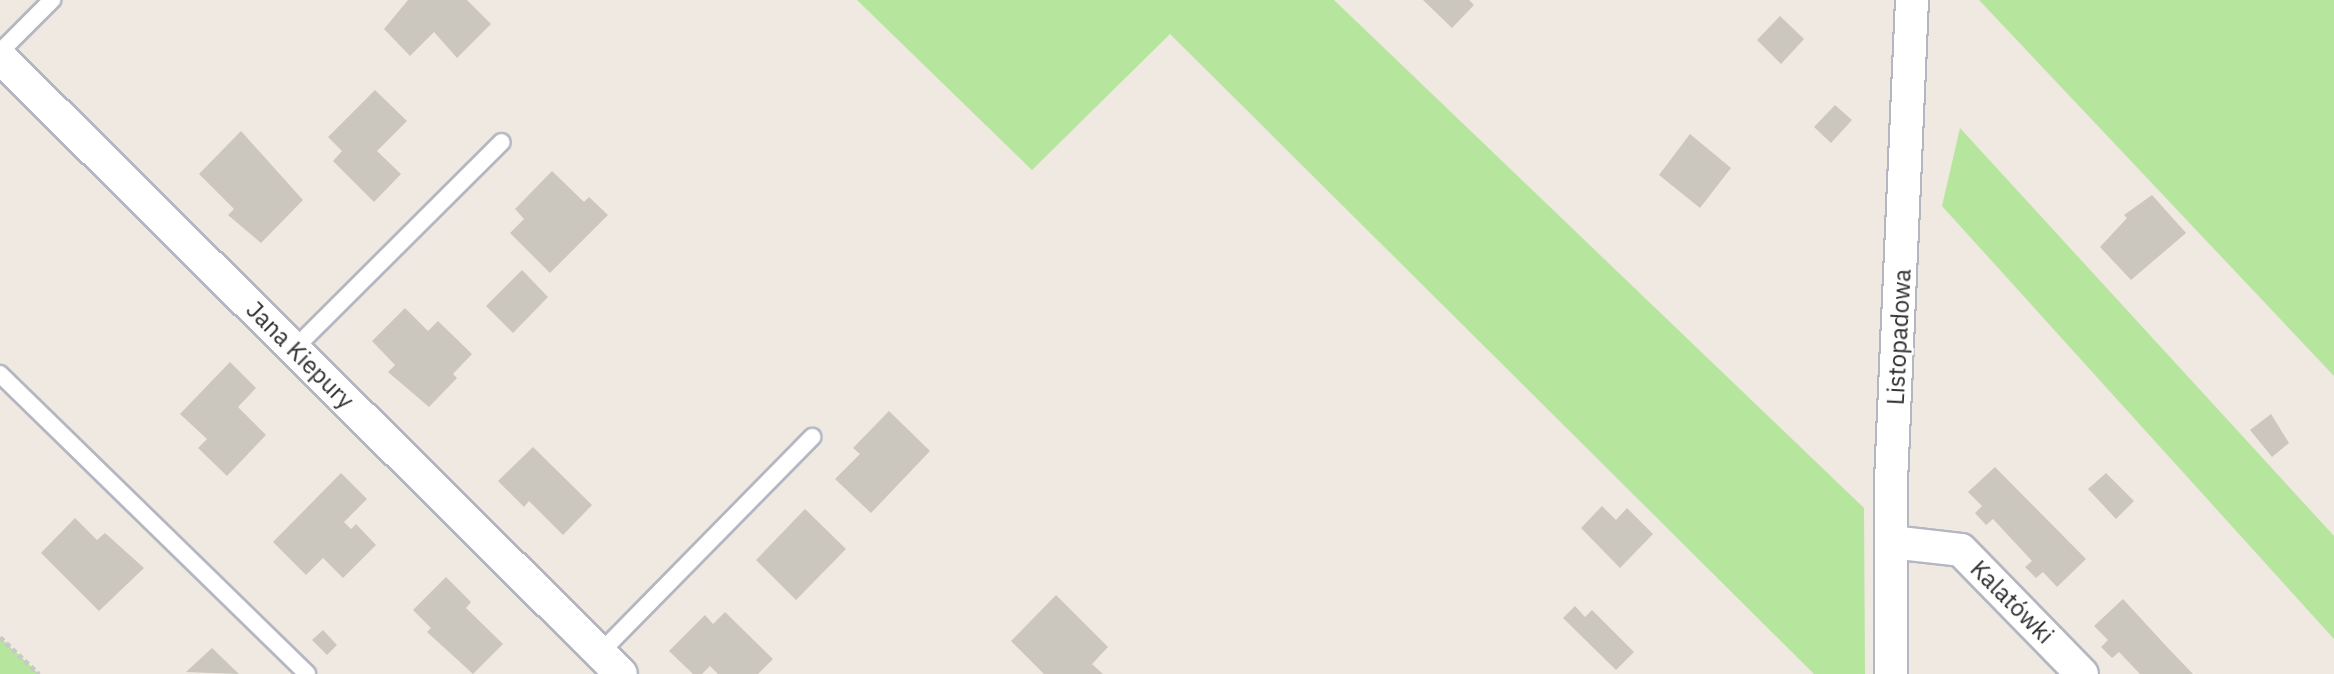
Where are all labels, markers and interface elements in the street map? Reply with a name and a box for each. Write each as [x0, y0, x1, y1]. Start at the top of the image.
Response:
street label: Listopadowa [1881, 268, 1917, 406]
street label: Jana Kiepury [240, 295, 360, 415]
street label: Kalatówki [1964, 554, 2060, 650]

